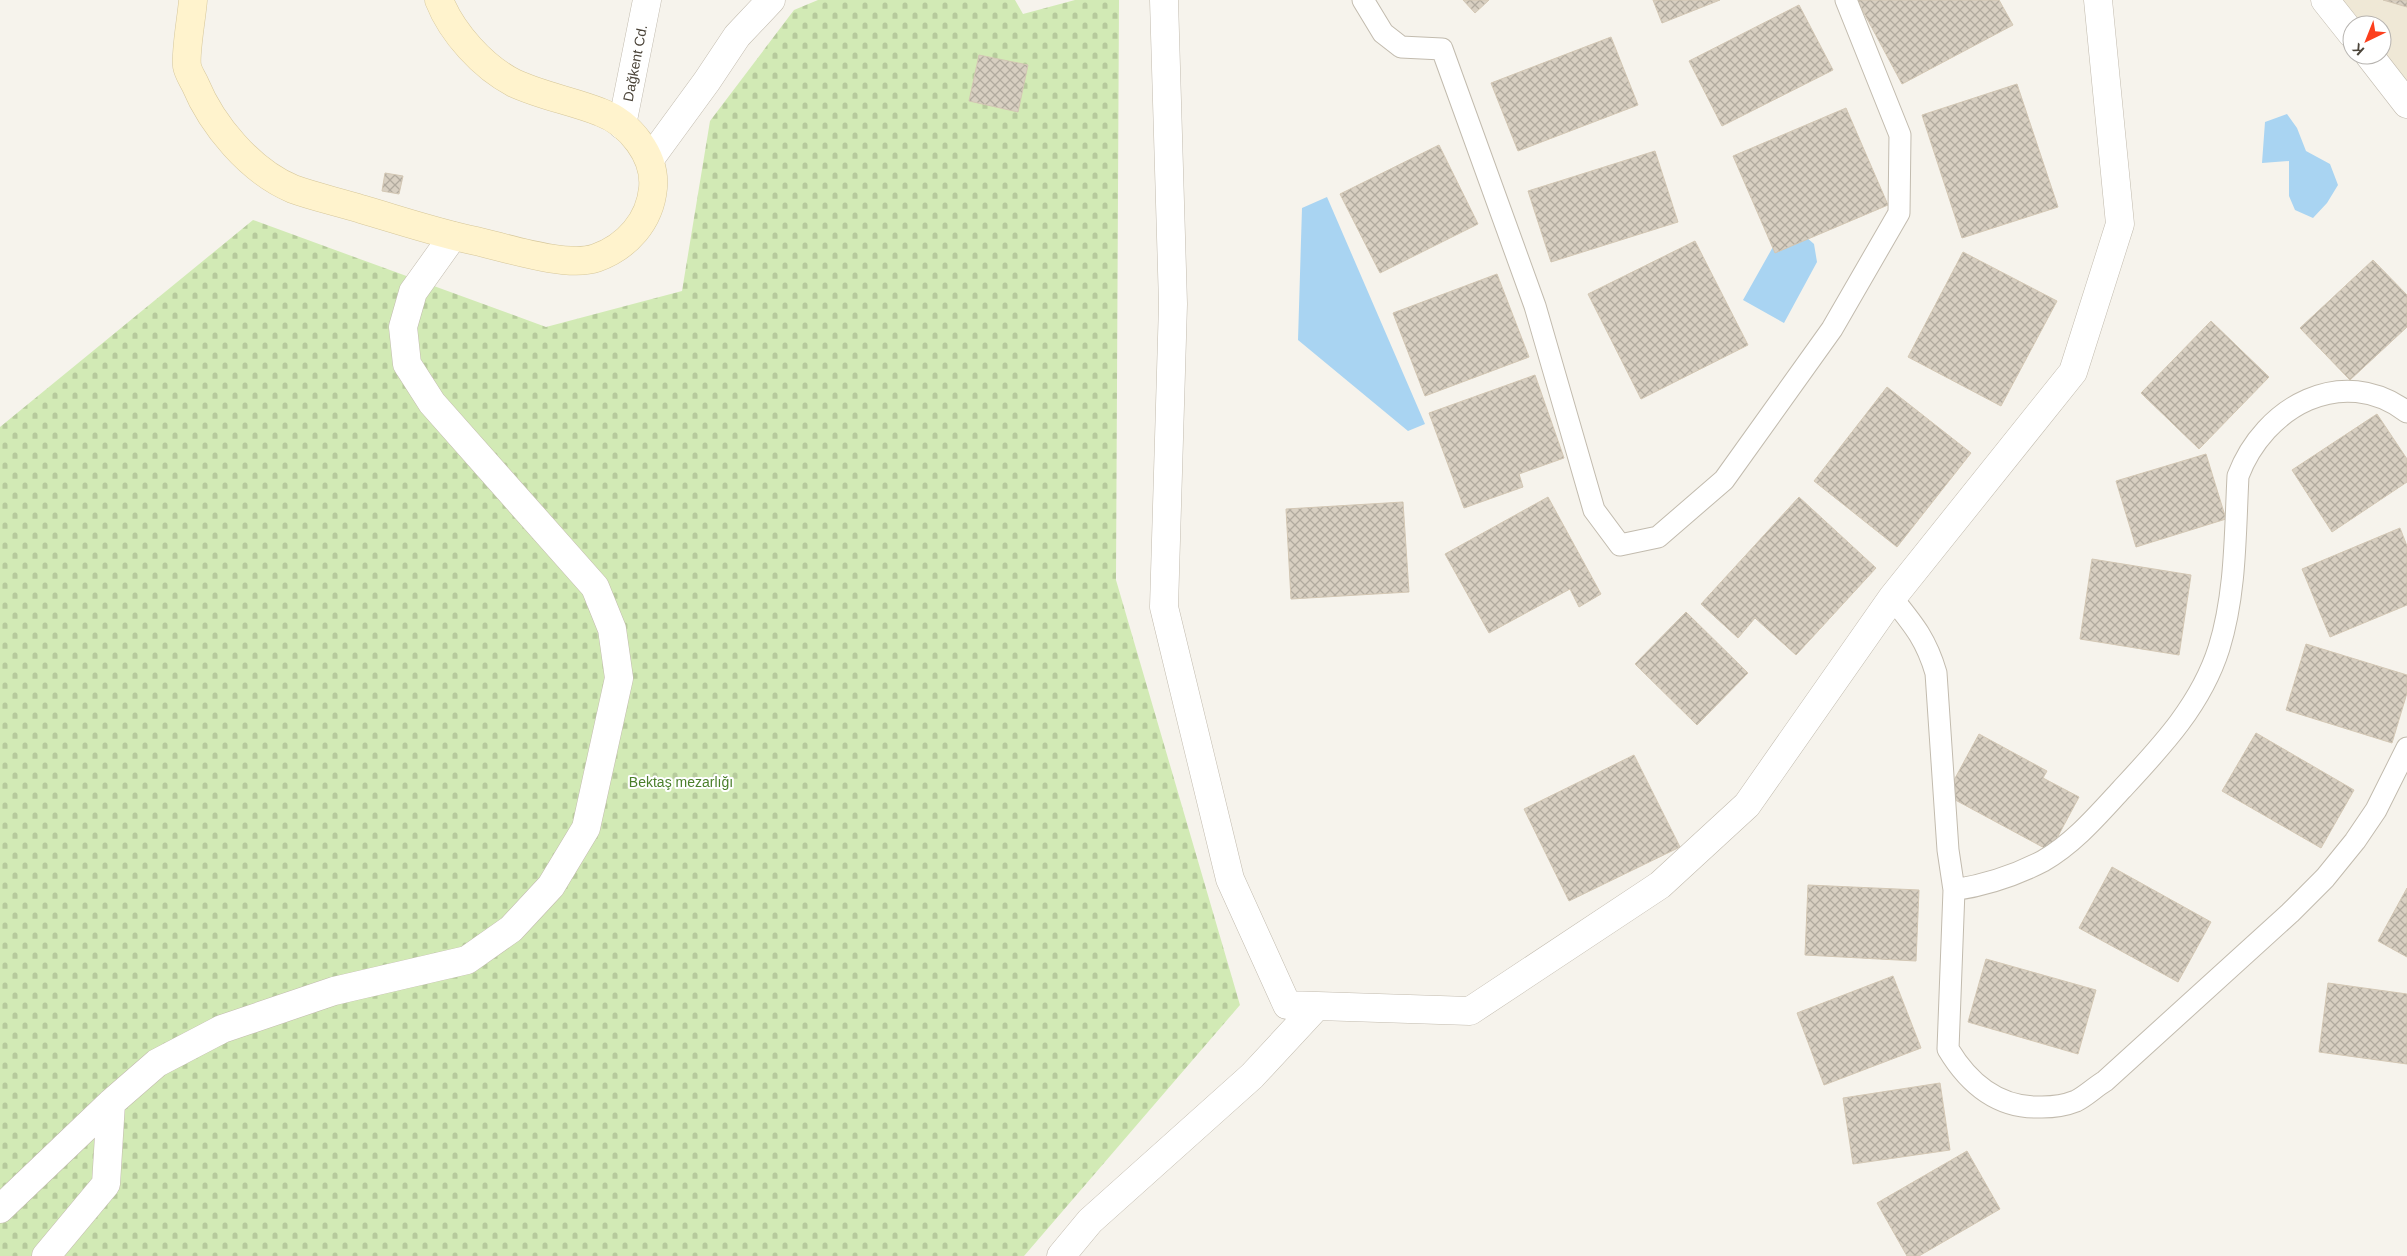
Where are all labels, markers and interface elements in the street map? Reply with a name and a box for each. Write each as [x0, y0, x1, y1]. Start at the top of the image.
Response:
north arrow [2342, 15, 2392, 65]
street label: Dağkent Cd. [620, 23, 650, 103]
text: K [2349, 40, 2367, 59]
park label: Bektaş mezarlığı [629, 774, 733, 790]

